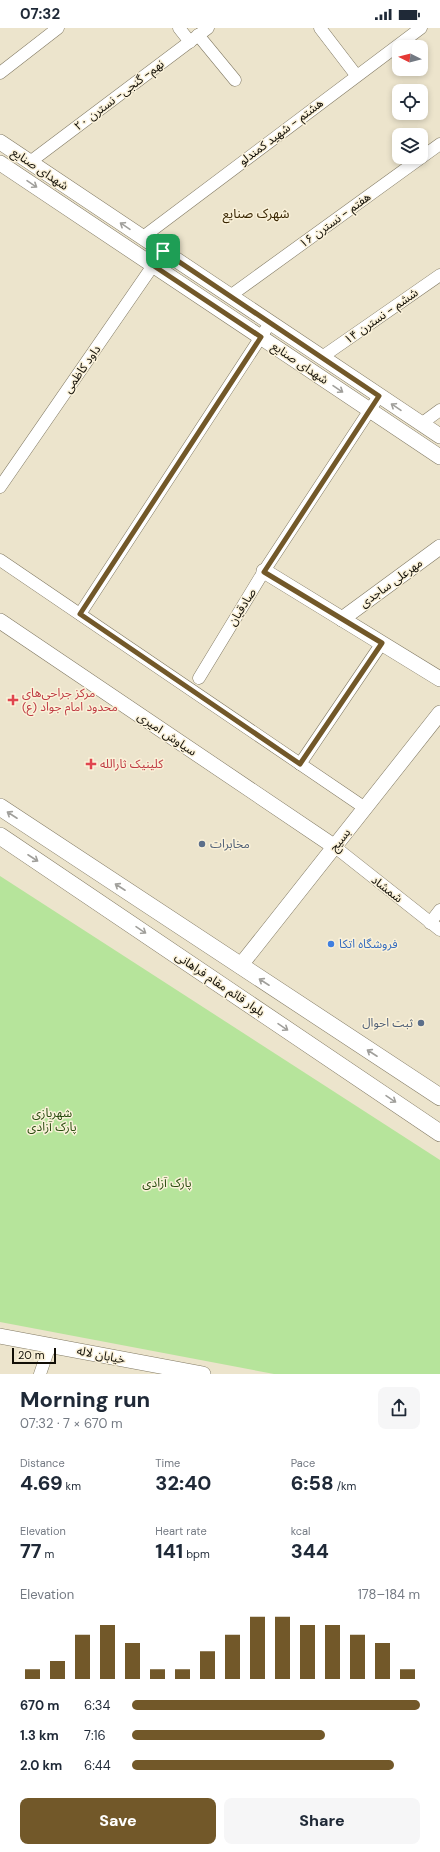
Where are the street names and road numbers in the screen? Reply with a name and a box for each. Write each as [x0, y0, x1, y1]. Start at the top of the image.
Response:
street label: نهم- گنجی- نسترن ۲۰ [71, 56, 168, 135]
street label: هشتم - شهید کمندلو [235, 95, 327, 170]
street label: شهدای صنایع [8, 144, 72, 195]
street label: هفتم - نسترن ۱۶ [296, 189, 375, 252]
street label: ششم - نسترن ۱۴ [341, 284, 422, 348]
street label: شهدای صنایع [268, 338, 332, 389]
street label: داود کاظمی [60, 342, 105, 396]
street label: مهرعلی ساجدی [356, 555, 426, 611]
street label: صادقیان [224, 585, 260, 629]
street label: سیاوش امیری [134, 708, 200, 760]
street label: بسیج [326, 825, 355, 856]
street label: شمشاد [368, 872, 406, 906]
street label: بلوار قائم مقام فراهانی [172, 948, 268, 1021]
street label: خیابان لاله [75, 1342, 127, 1368]

